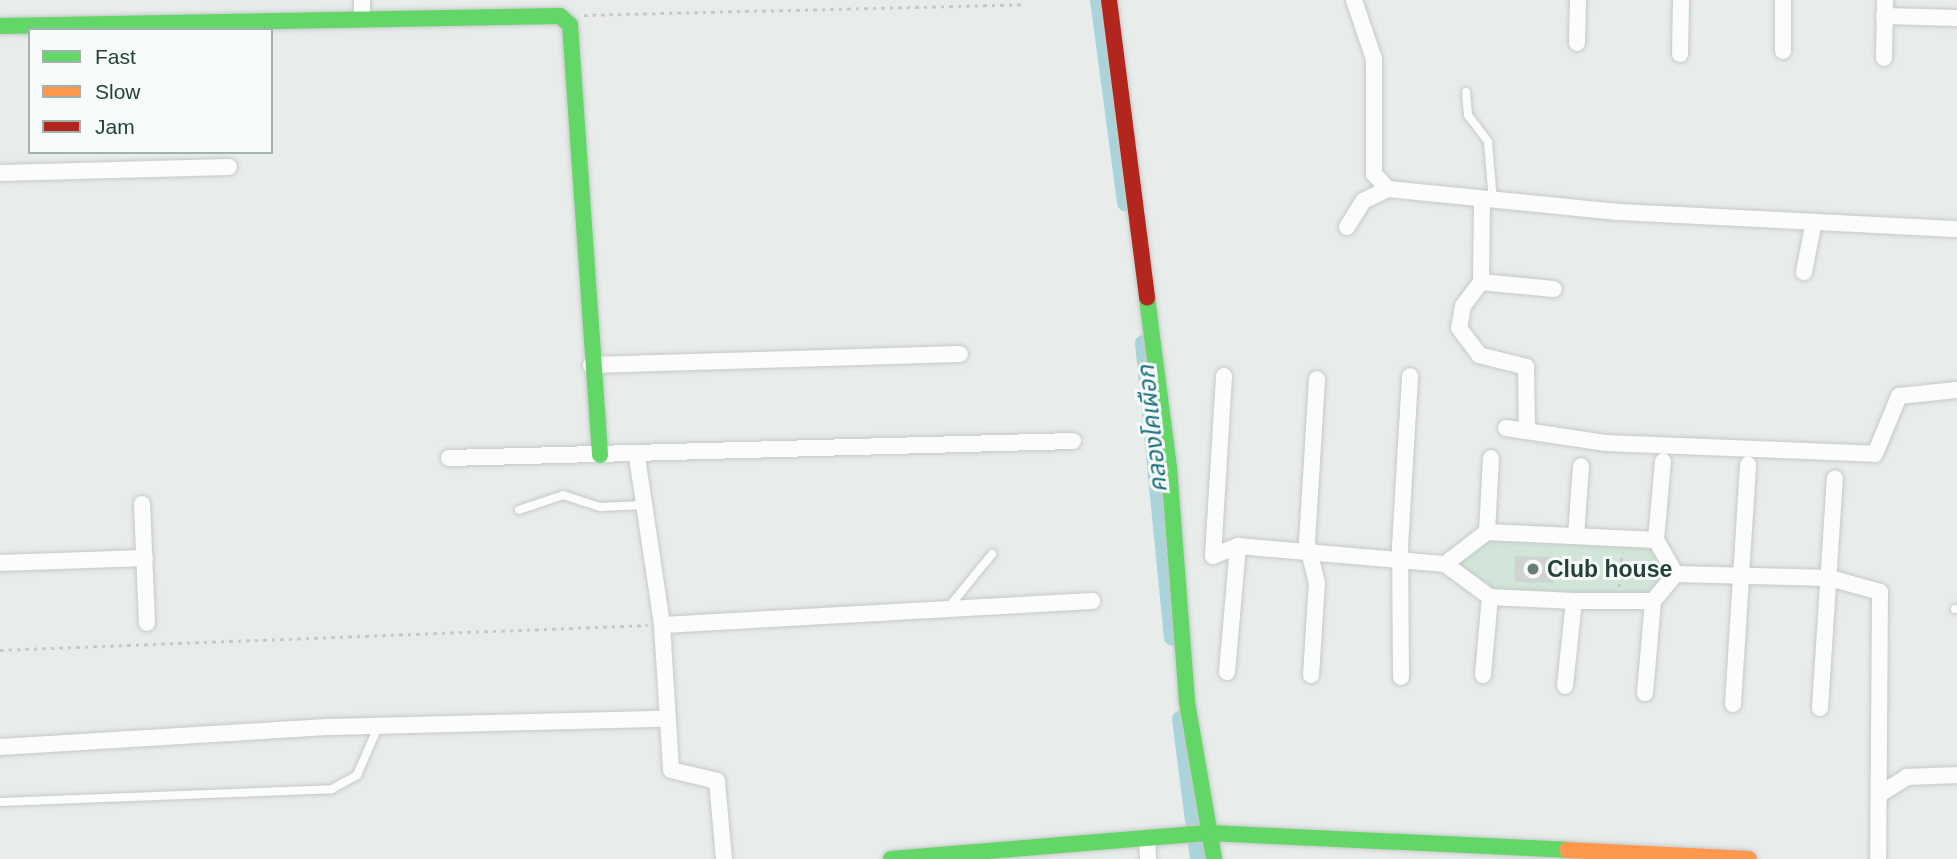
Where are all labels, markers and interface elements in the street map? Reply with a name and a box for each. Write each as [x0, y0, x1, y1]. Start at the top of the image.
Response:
legend [28, 28, 273, 154]
text: Fast [95, 45, 136, 68]
text: Slow [95, 80, 141, 103]
text: Jam [95, 115, 135, 138]
water label: คลองโคเผือก [1131, 364, 1173, 494]
place label: Club house [1547, 555, 1672, 583]
marker: Club house [1525, 561, 1541, 577]

